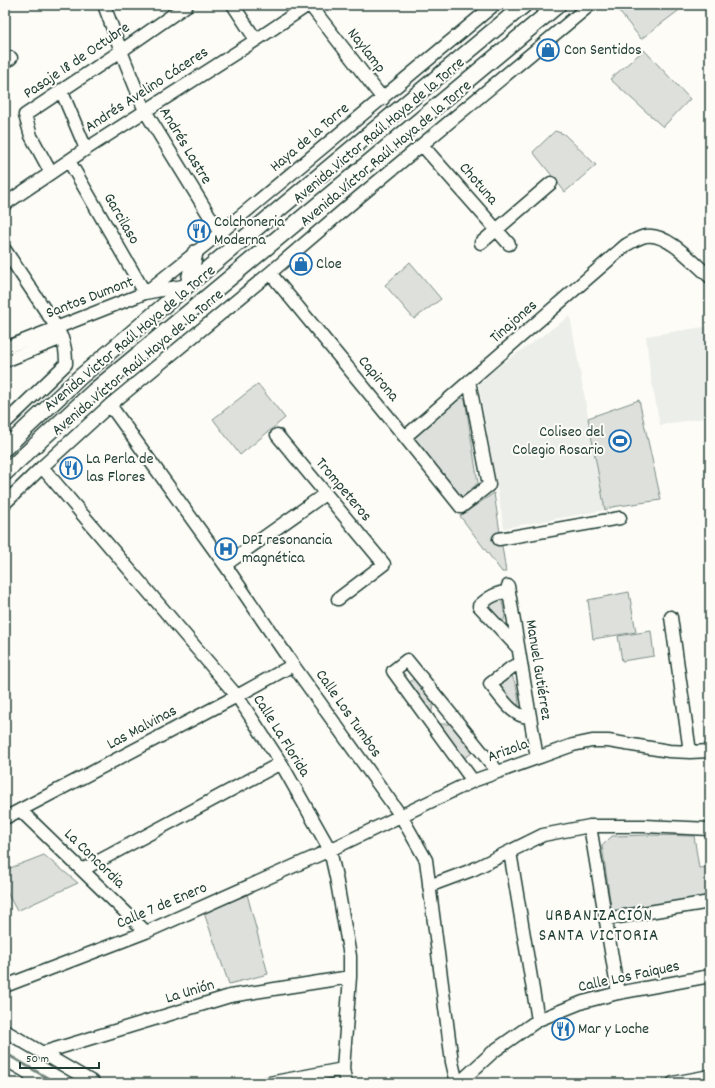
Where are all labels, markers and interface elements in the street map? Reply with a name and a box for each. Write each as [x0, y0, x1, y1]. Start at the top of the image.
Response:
street label: Pasaje 18 de Octubre [19, 17, 135, 105]
street label: Naylamp [341, 24, 391, 78]
shop icon: Con Sentidos [535, 37, 561, 63]
place label: Con Sentidos [564, 39, 642, 62]
street label: Andrés Avelino Cáceres [81, 41, 214, 139]
street label: Avenida Victor Raúl Haya de la Torre [289, 53, 469, 209]
street label: Avenida Víctor Raúl Haya de la Torre [295, 75, 477, 233]
street label: Haya de la Torre [266, 99, 354, 177]
street label: Andrés Lastre [153, 103, 217, 189]
street label: Chotuna [453, 158, 503, 211]
street label: Garcilaso [97, 189, 145, 249]
place label: Colchoneria Moderna [214, 211, 285, 252]
restaurant icon: Colchoneria Moderna [186, 218, 212, 244]
shop icon: Cloe [288, 251, 314, 277]
place label: Cloe [316, 253, 342, 276]
street label: Avenida Victor Raúl Haya de la Torre [39, 260, 221, 418]
street label: Santos Dumont [43, 271, 137, 325]
street label: Avenida Víctor Raúl Haya de la Torre [47, 284, 229, 442]
street label: Tinajones [485, 295, 543, 349]
street label: Capirona [352, 351, 404, 407]
place label: Coliseo del Colegio Rosario [512, 421, 604, 462]
sports icon: Coliseo del Colegio Rosario [607, 428, 633, 454]
place label: La Perla de las Flores [86, 448, 153, 489]
street label: Trompeteros [309, 453, 377, 527]
restaurant icon: La Perla de las Flores [58, 455, 84, 481]
place label: DPI resonancia magnética [242, 529, 333, 570]
hospital icon: DPI resonancia magnética [213, 536, 239, 562]
street label: Manuel Gutiérrez [519, 618, 557, 722]
street label: Calle Los Tumbos [309, 665, 387, 763]
street label: Calle La Florida [247, 690, 316, 782]
street label: Las Malvinas [103, 700, 181, 756]
street label: Arizola [484, 733, 532, 769]
street label: La Concordia [58, 824, 130, 895]
street label: Calle 7 de Enero [113, 877, 211, 935]
district label: URBANIZACIÓN SANTA VICTORIA [539, 905, 659, 949]
street label: Calle Los Faiques [576, 955, 682, 999]
street label: La Unión [163, 974, 217, 1010]
restaurant icon: Mar y Loche [550, 1016, 576, 1042]
place label: Mar y Loche [578, 1018, 649, 1041]
scale bar [20, 1044, 99, 1070]
text: 50 m [26, 1051, 49, 1068]

